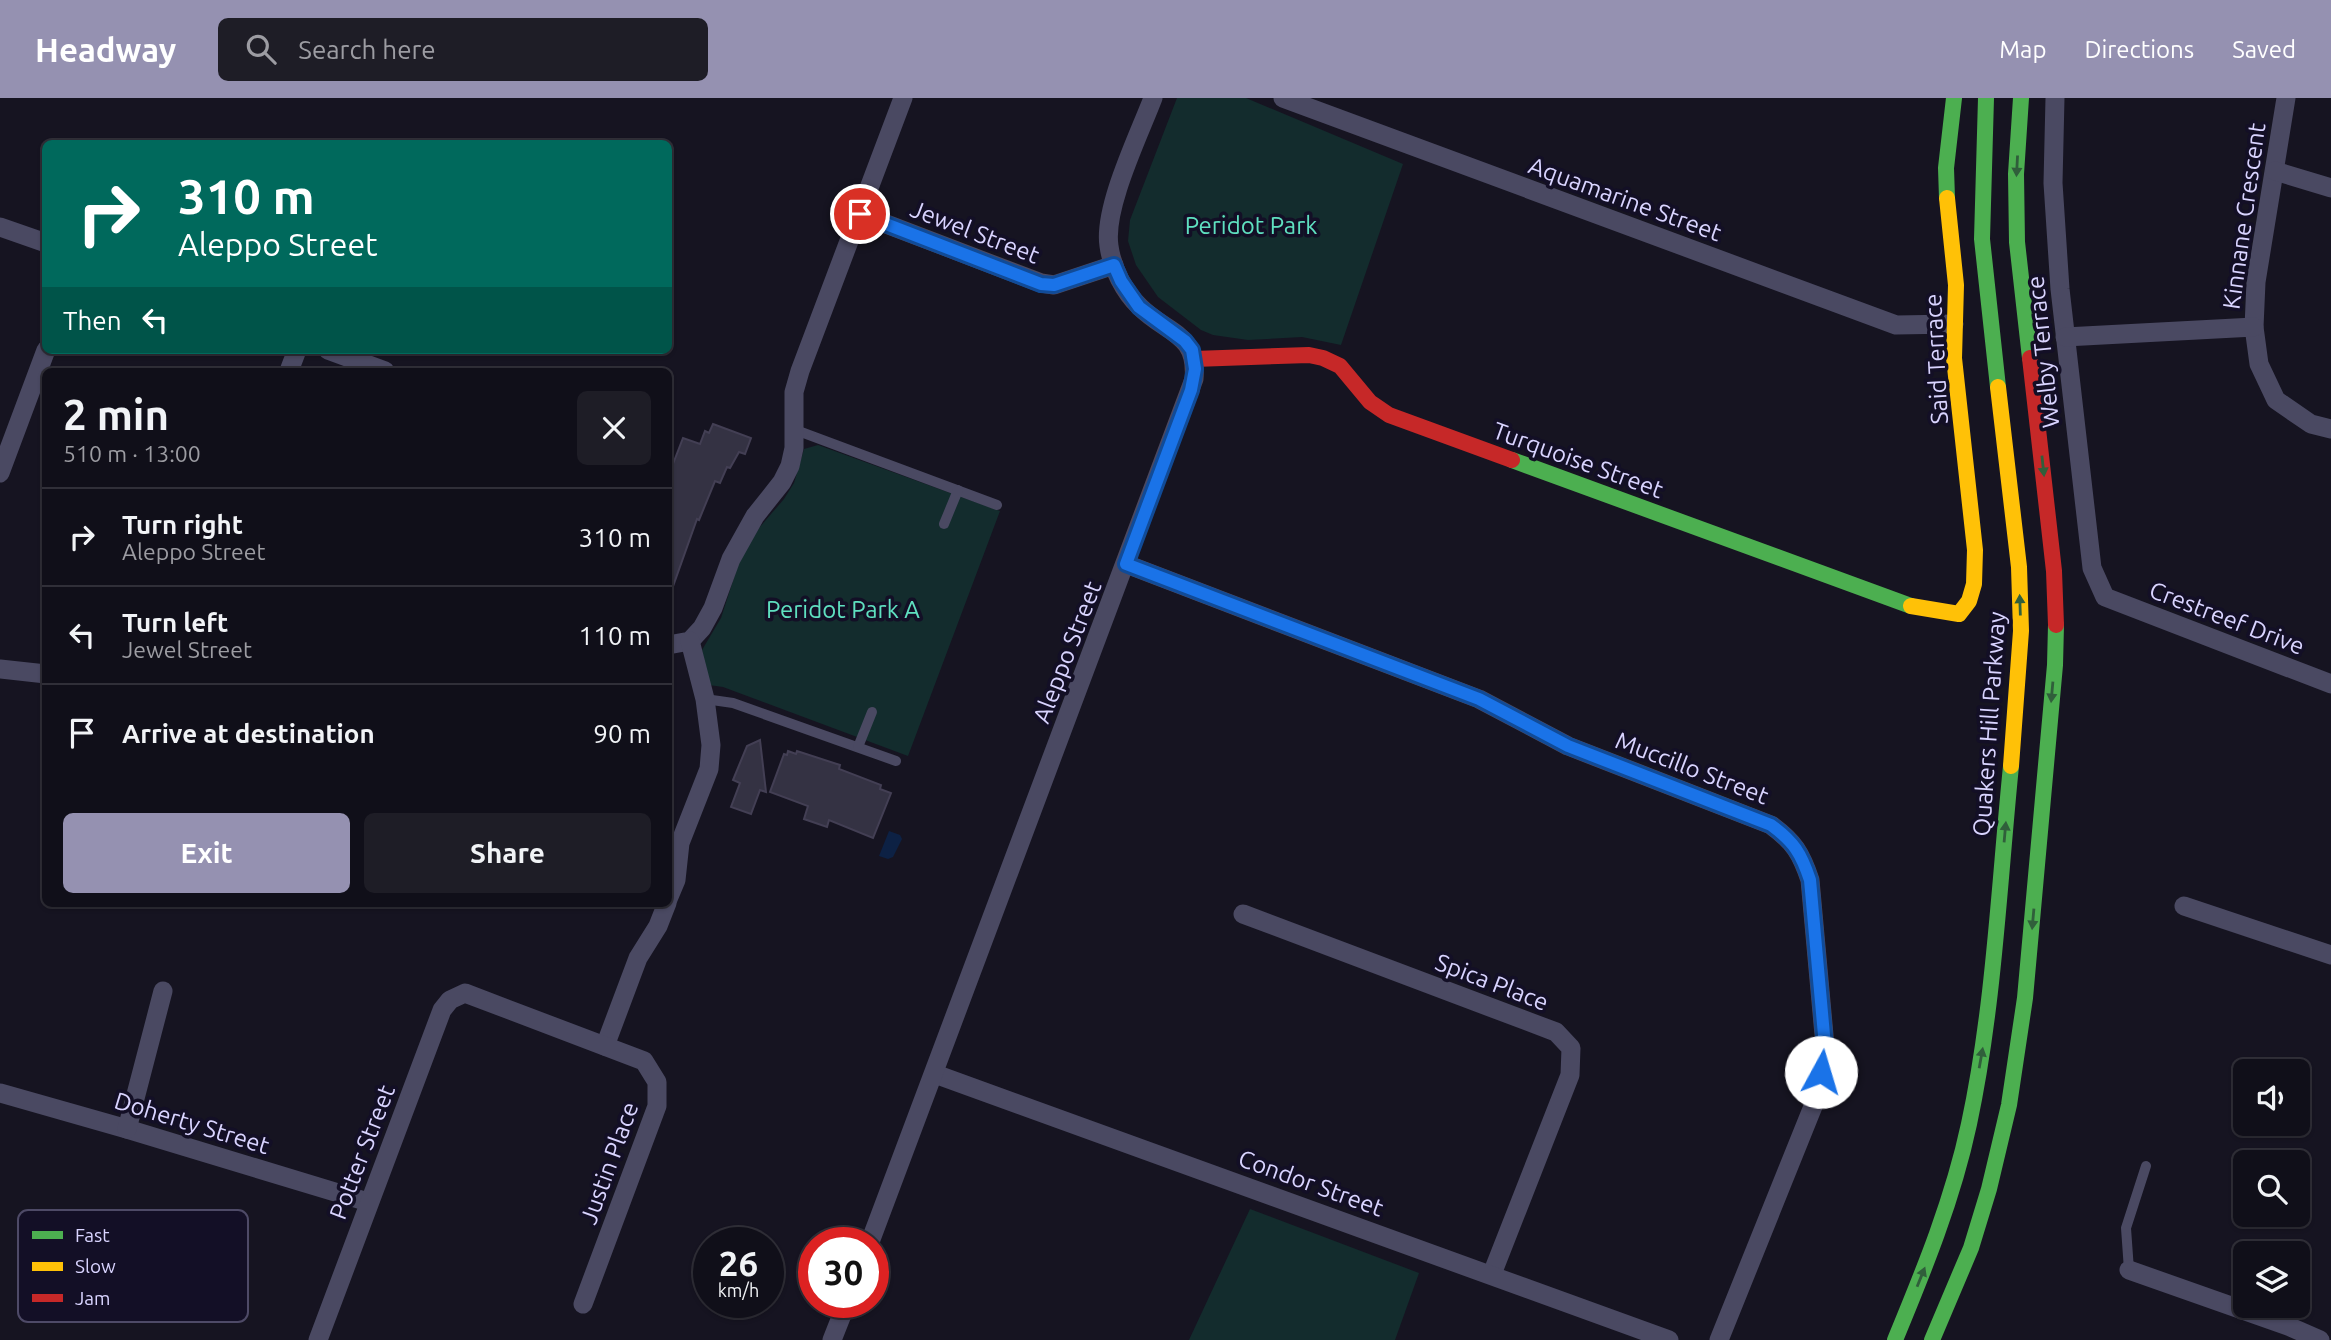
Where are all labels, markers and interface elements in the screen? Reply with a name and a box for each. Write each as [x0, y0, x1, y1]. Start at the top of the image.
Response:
search box [218, 18, 708, 81]
icon: search [242, 30, 280, 68]
text: Headway [35, 31, 176, 68]
text: Search here [298, 35, 436, 64]
text: Map [1999, 36, 2046, 63]
text: Directions [2084, 36, 2194, 63]
text: Saved [2232, 36, 2296, 63]
street label: Kinnane Crescent [2218, 120, 2271, 311]
street label: Aquamarine Street [1525, 152, 1726, 247]
one-way arrow [2011, 155, 2022, 177]
icon: right [63, 168, 154, 259]
text: 310 m [178, 168, 315, 223]
pin [830, 184, 890, 244]
icon: arrive [841, 195, 879, 233]
street label: Jewel Street [907, 195, 1044, 269]
park label: Peridot Park [1185, 212, 1317, 239]
text: Aleppo Street [178, 226, 378, 262]
street label: Welby Terrace [2022, 275, 2064, 429]
street label: Said Terrace [1919, 293, 1953, 425]
icon: left [136, 301, 174, 339]
text: Then [63, 306, 122, 335]
text: 2 min [63, 391, 169, 438]
button: close [577, 391, 651, 465]
street label: Turquoise Street [1489, 417, 1667, 504]
text: 510 m · 13:00 [63, 441, 201, 466]
one-way arrow [2038, 455, 2049, 477]
text: Turn right [122, 510, 243, 539]
icon: right [63, 518, 101, 556]
text: 310 m [579, 523, 651, 552]
text: Aleppo Street [122, 539, 266, 564]
street label: Crestreef Drive [2146, 576, 2308, 660]
street label: Aleppo Street [1028, 577, 1107, 727]
one-way arrow [2015, 594, 2026, 616]
park label: Peridot Park A [766, 596, 920, 623]
text: Turn left [122, 608, 228, 637]
street label: Quakers Hill Parkway [1968, 610, 2010, 837]
icon: left [63, 616, 101, 654]
text: 110 m [579, 621, 651, 650]
text: Jewel Street [122, 637, 252, 662]
one-way arrow [2047, 682, 2058, 704]
icon: arrive [63, 714, 101, 752]
text: Arrive at destination [122, 719, 375, 748]
text: 90 m [593, 719, 651, 748]
street label: Muccillo Street [1612, 726, 1773, 810]
button: Exit [63, 813, 350, 893]
button: Share [364, 813, 651, 893]
one-way arrow [2000, 821, 2011, 843]
one-way arrow [2027, 908, 2038, 930]
street label: Spica Place [1432, 948, 1552, 1016]
position arrow [1784, 1035, 1858, 1109]
one-way arrow [1976, 1047, 1987, 1069]
map controls [2233, 1059, 2310, 1318]
button: sound [2233, 1059, 2310, 1136]
street label: Potter Street [324, 1080, 400, 1223]
street label: Doherty Street [111, 1087, 273, 1160]
street label: Justin Place [574, 1098, 644, 1228]
street label: Condor Street [1235, 1144, 1388, 1222]
button: search [2233, 1150, 2310, 1227]
legend [18, 1210, 248, 1322]
text: Fast [75, 1224, 110, 1246]
speed limit sign: 30 [798, 1227, 889, 1318]
button: layers [2233, 1241, 2310, 1318]
text: 26 [719, 1243, 758, 1283]
text: Slow [75, 1255, 116, 1277]
one-way arrow [1916, 1266, 1927, 1287]
text: km/h [718, 1280, 759, 1300]
text: Jam [75, 1287, 111, 1309]

